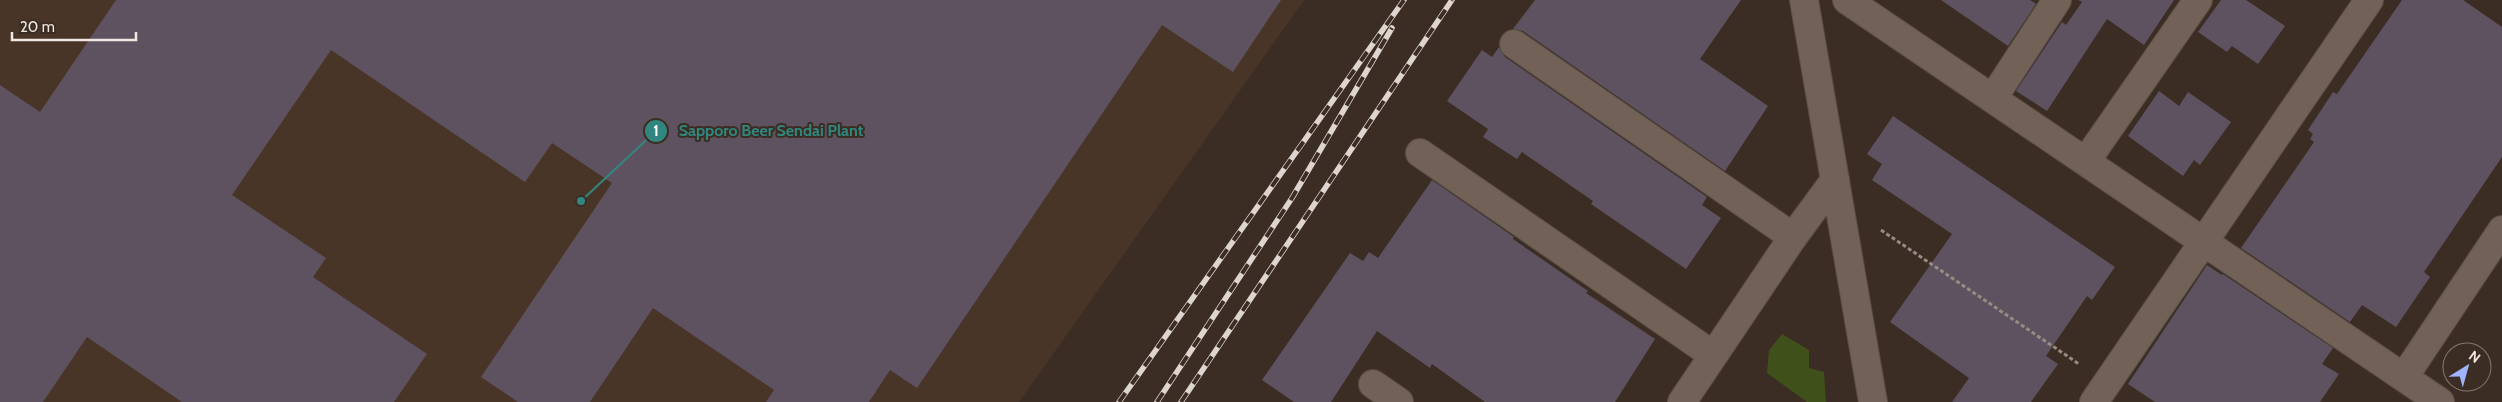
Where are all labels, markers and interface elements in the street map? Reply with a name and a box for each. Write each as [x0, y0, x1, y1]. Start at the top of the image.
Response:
scale bar [12, 10, 136, 42]
text: 20 m [20, 18, 55, 36]
callout: Sapporo Beer Sendai Plant [644, 115, 873, 146]
text: Sapporo Beer Sendai Plant [679, 121, 864, 140]
text: 1 [653, 122, 659, 140]
north arrow [2442, 342, 2492, 392]
text: N [2465, 346, 2484, 367]

